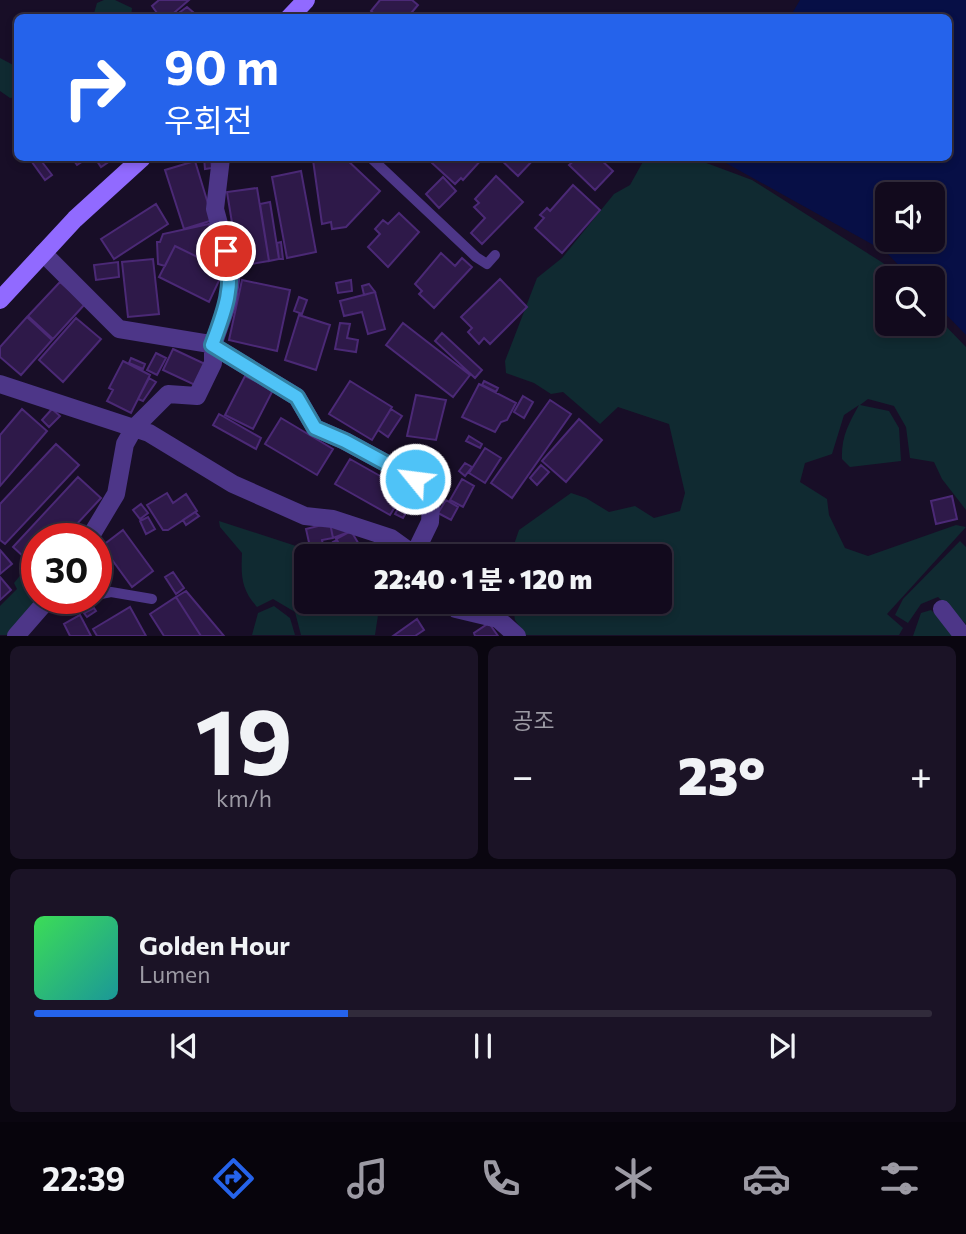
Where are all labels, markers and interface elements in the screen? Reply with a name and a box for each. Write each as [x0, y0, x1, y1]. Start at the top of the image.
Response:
text: 90 m [164, 35, 279, 95]
icon: right [49, 42, 140, 133]
text: 우회전 [164, 99, 252, 139]
map controls [875, 182, 945, 336]
button: sound [875, 182, 945, 252]
pin [196, 221, 256, 281]
icon: arrive [207, 232, 245, 270]
button: search [875, 266, 945, 336]
position arrow [378, 442, 452, 516]
speed limit sign: 30 [21, 523, 112, 614]
text: 22:40 · 1 분 · 120 m [374, 563, 592, 594]
text: 19 [195, 682, 293, 794]
text: 공조 [512, 706, 554, 734]
text: 23° [678, 742, 765, 806]
text: − [512, 751, 534, 798]
text: + [910, 751, 932, 798]
text: km/h [216, 784, 272, 812]
text: Golden Hour [139, 929, 290, 960]
text: Lumen [139, 960, 210, 988]
icon: previous [165, 1027, 203, 1065]
icon: pause [464, 1027, 502, 1065]
icon: next [763, 1027, 801, 1065]
icon: directions [209, 1154, 258, 1203]
icon: music [343, 1154, 392, 1203]
icon: phone [476, 1154, 525, 1203]
icon: climate [609, 1154, 658, 1203]
icon: car [742, 1154, 791, 1203]
icon: filters [875, 1154, 924, 1203]
text: 22:39 [42, 1158, 125, 1198]

